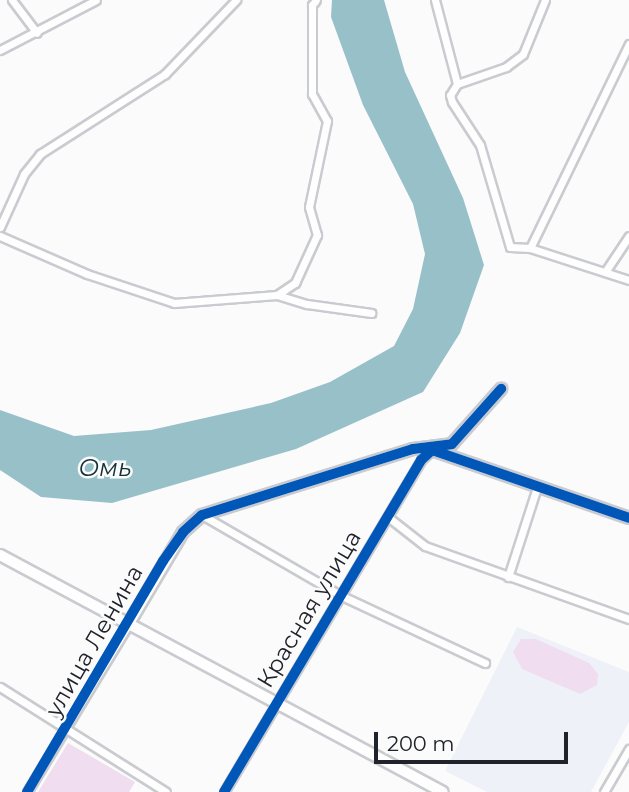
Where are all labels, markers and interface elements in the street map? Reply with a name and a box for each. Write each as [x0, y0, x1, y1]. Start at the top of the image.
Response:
water label: Омь [79, 454, 131, 482]
street label: Красная улица [251, 525, 367, 693]
street label: улица Ленина [39, 560, 149, 722]
scale bar [377, 718, 571, 762]
text: 200 m [387, 731, 454, 756]

